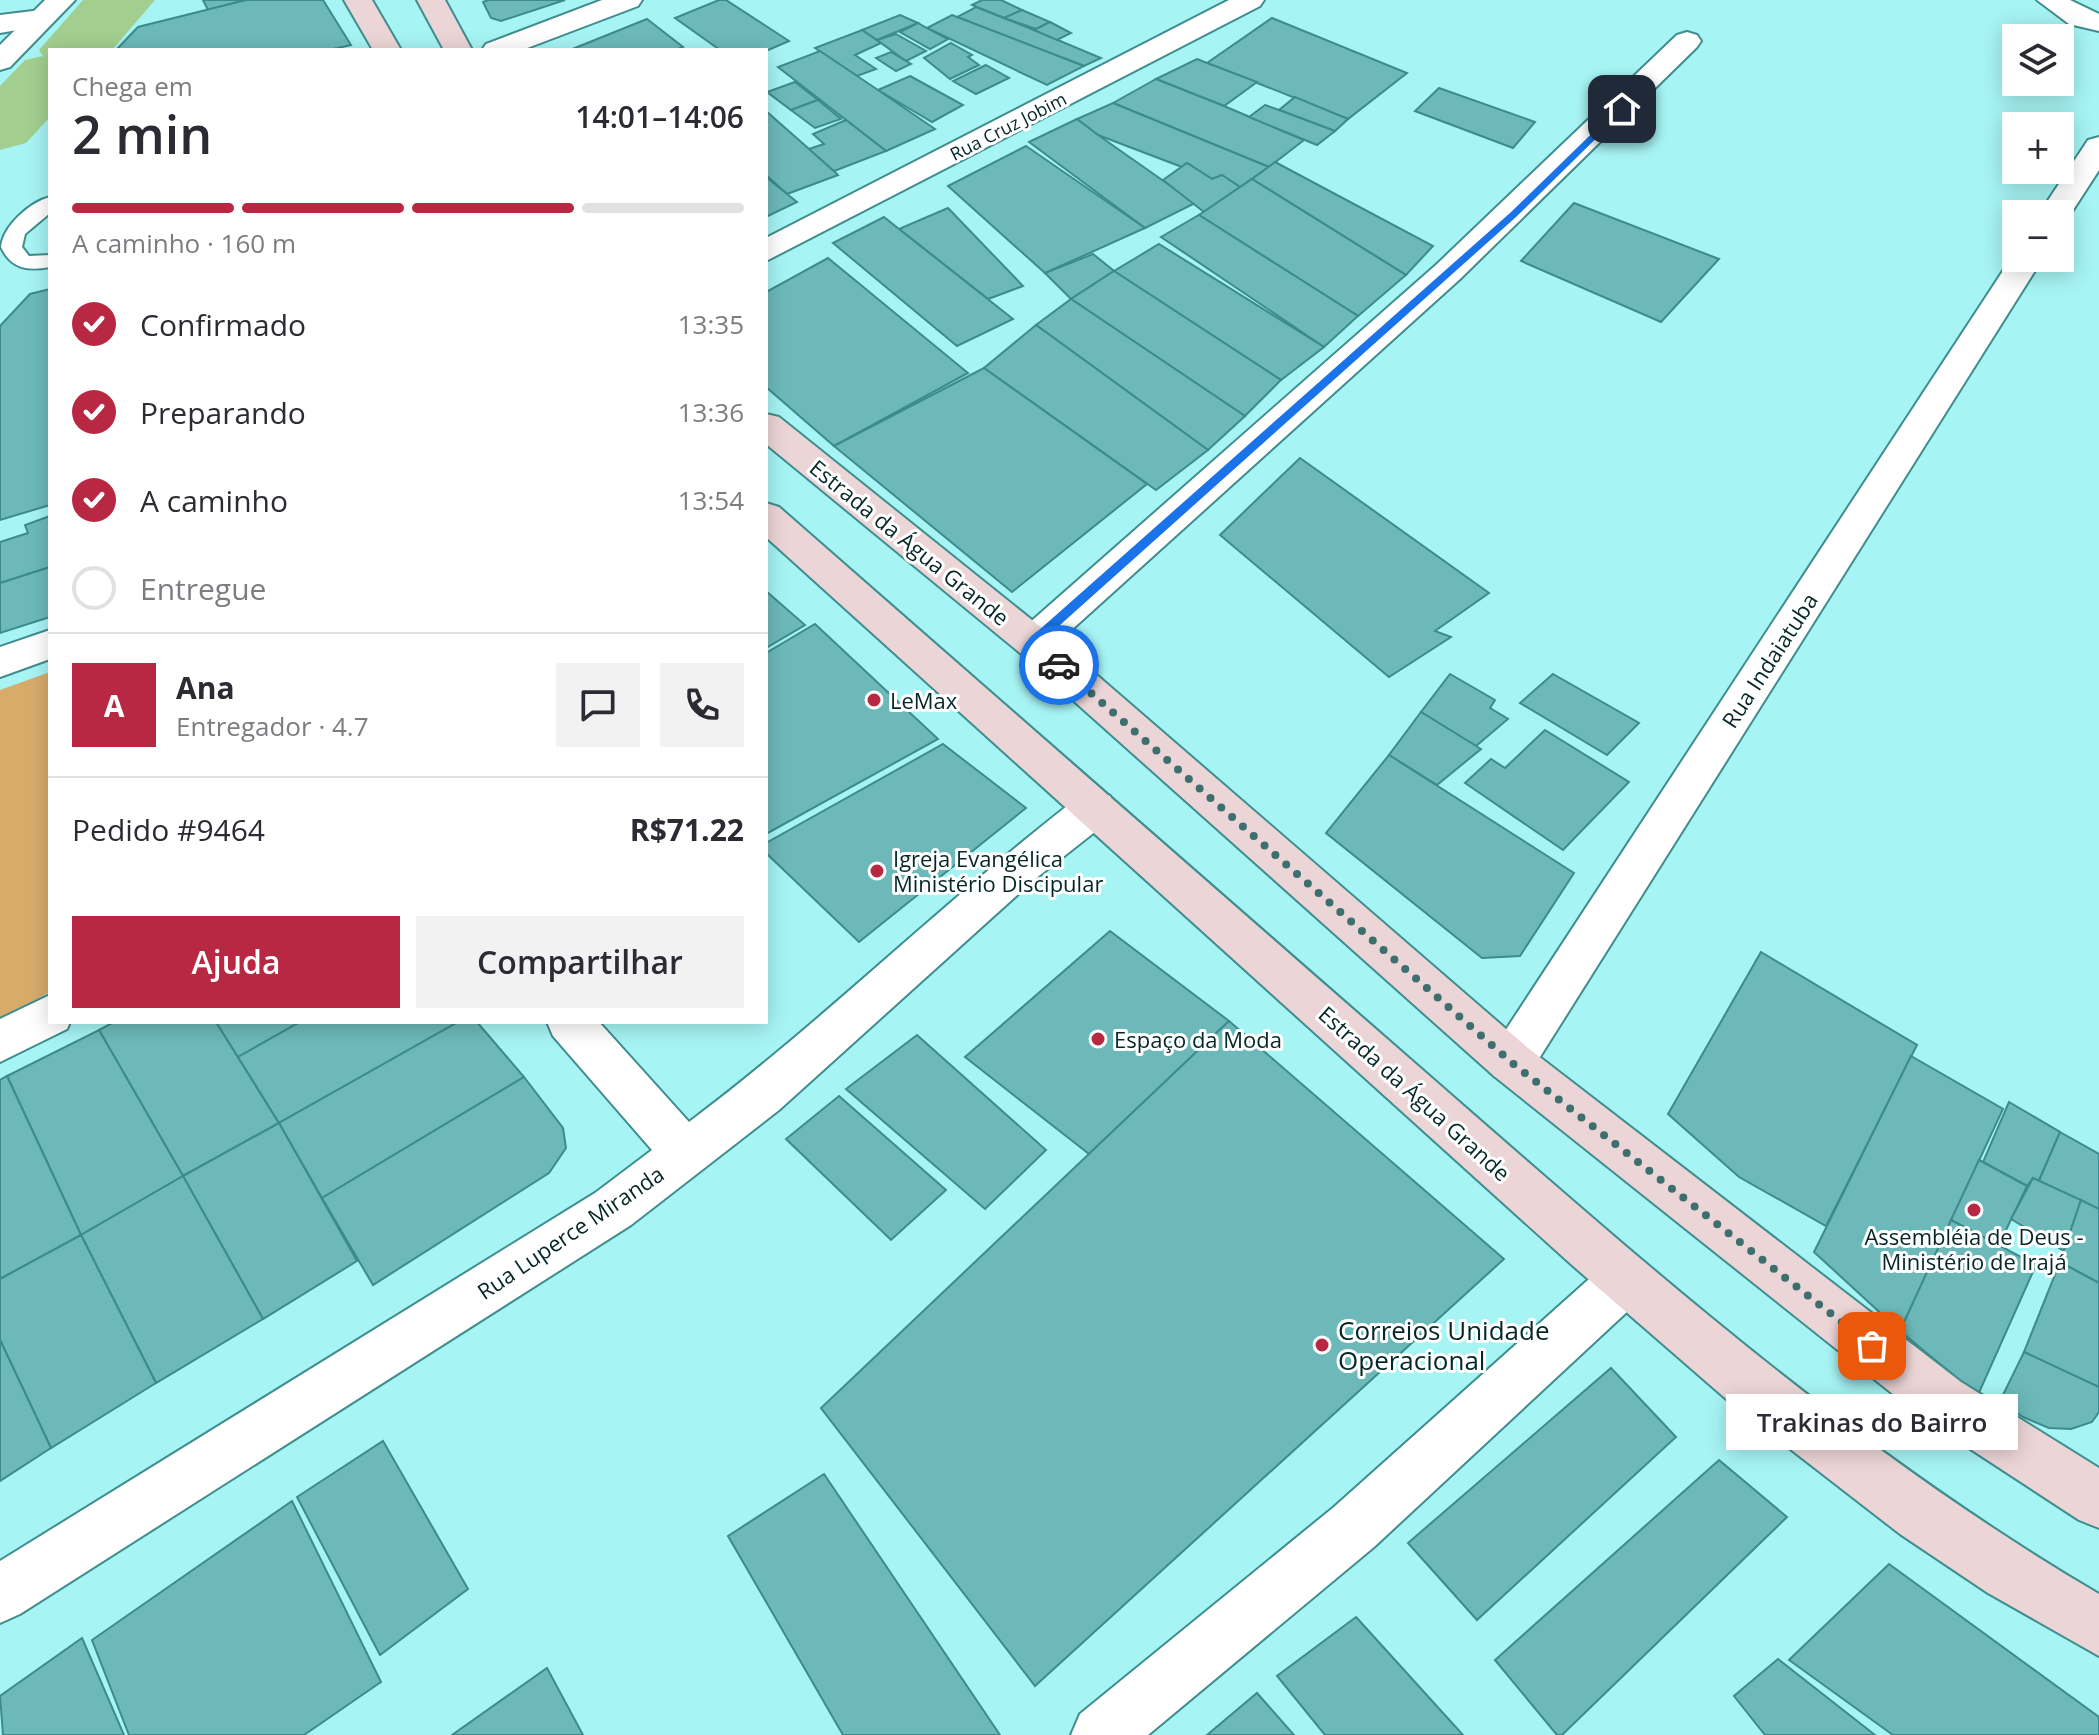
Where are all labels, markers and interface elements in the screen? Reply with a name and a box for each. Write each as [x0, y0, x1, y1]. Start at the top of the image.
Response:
map controls [2002, 24, 2074, 272]
button: layers [2002, 24, 2074, 96]
text: Chega em [72, 68, 193, 104]
pin [1588, 75, 1656, 143]
street label: Rua Cruz Jobim [946, 86, 1070, 166]
icon: home [1600, 87, 1644, 131]
text: 14:01–14:06 [575, 96, 744, 137]
text: 2 min [72, 98, 212, 169]
button: + [2002, 112, 2074, 184]
button: − [2002, 200, 2074, 272]
text: A caminho · 160 m [72, 225, 296, 261]
icon: check [72, 302, 116, 346]
text: Confirmado [140, 304, 306, 345]
text: 13:35 [678, 306, 744, 342]
icon: check [72, 390, 116, 434]
text: Preparando [140, 392, 306, 433]
text: 13:36 [678, 394, 744, 430]
street label: Estrada da Água Grande [804, 452, 1016, 632]
icon: check [72, 478, 116, 522]
text: A caminho [140, 480, 288, 521]
text: 13:54 [678, 482, 744, 518]
text: Entregue [140, 568, 266, 609]
street label: Rua Indaiatuba [1714, 587, 1824, 733]
courier [1019, 625, 1099, 705]
icon: car [1037, 643, 1081, 687]
button: chat [556, 663, 640, 747]
button: phone [660, 663, 744, 747]
text: Ana [176, 667, 235, 708]
text: A [104, 685, 124, 726]
place label: LeMax [890, 685, 958, 715]
marker: LeMax [865, 691, 883, 709]
text: Entregador · 4.7 [176, 708, 369, 744]
text: Pedido #9464 [72, 809, 265, 850]
text: R$71.22 [630, 809, 744, 850]
place label: Igreja Evangélica Ministério Discipular [893, 843, 1103, 898]
marker: Igreja Evangélica Ministério Discipular [868, 862, 886, 880]
button: Ajuda [72, 916, 400, 1008]
button: Compartilhar [416, 916, 744, 1008]
street label: Estrada da Água Grande [1313, 999, 1517, 1187]
place label: Espaço da Moda [1114, 1024, 1282, 1054]
marker: Espaço da Moda [1089, 1030, 1107, 1048]
street label: Rua Luperce Miranda [471, 1158, 669, 1306]
marker: Assembléia de Deus - Ministério de Irajá [1965, 1201, 1983, 1219]
place label: Assembléia de Deus - Ministério de Irajá [1864, 1221, 2084, 1276]
place label: Correios Unidade Operacional [1338, 1312, 1550, 1378]
pin [1838, 1312, 1906, 1380]
icon: bag [1850, 1324, 1894, 1368]
marker: Correios Unidade Operacional [1313, 1336, 1331, 1354]
callout: Trakinas do Bairro [1726, 1394, 2018, 1450]
text: Trakinas do Bairro [1757, 1404, 1987, 1440]

